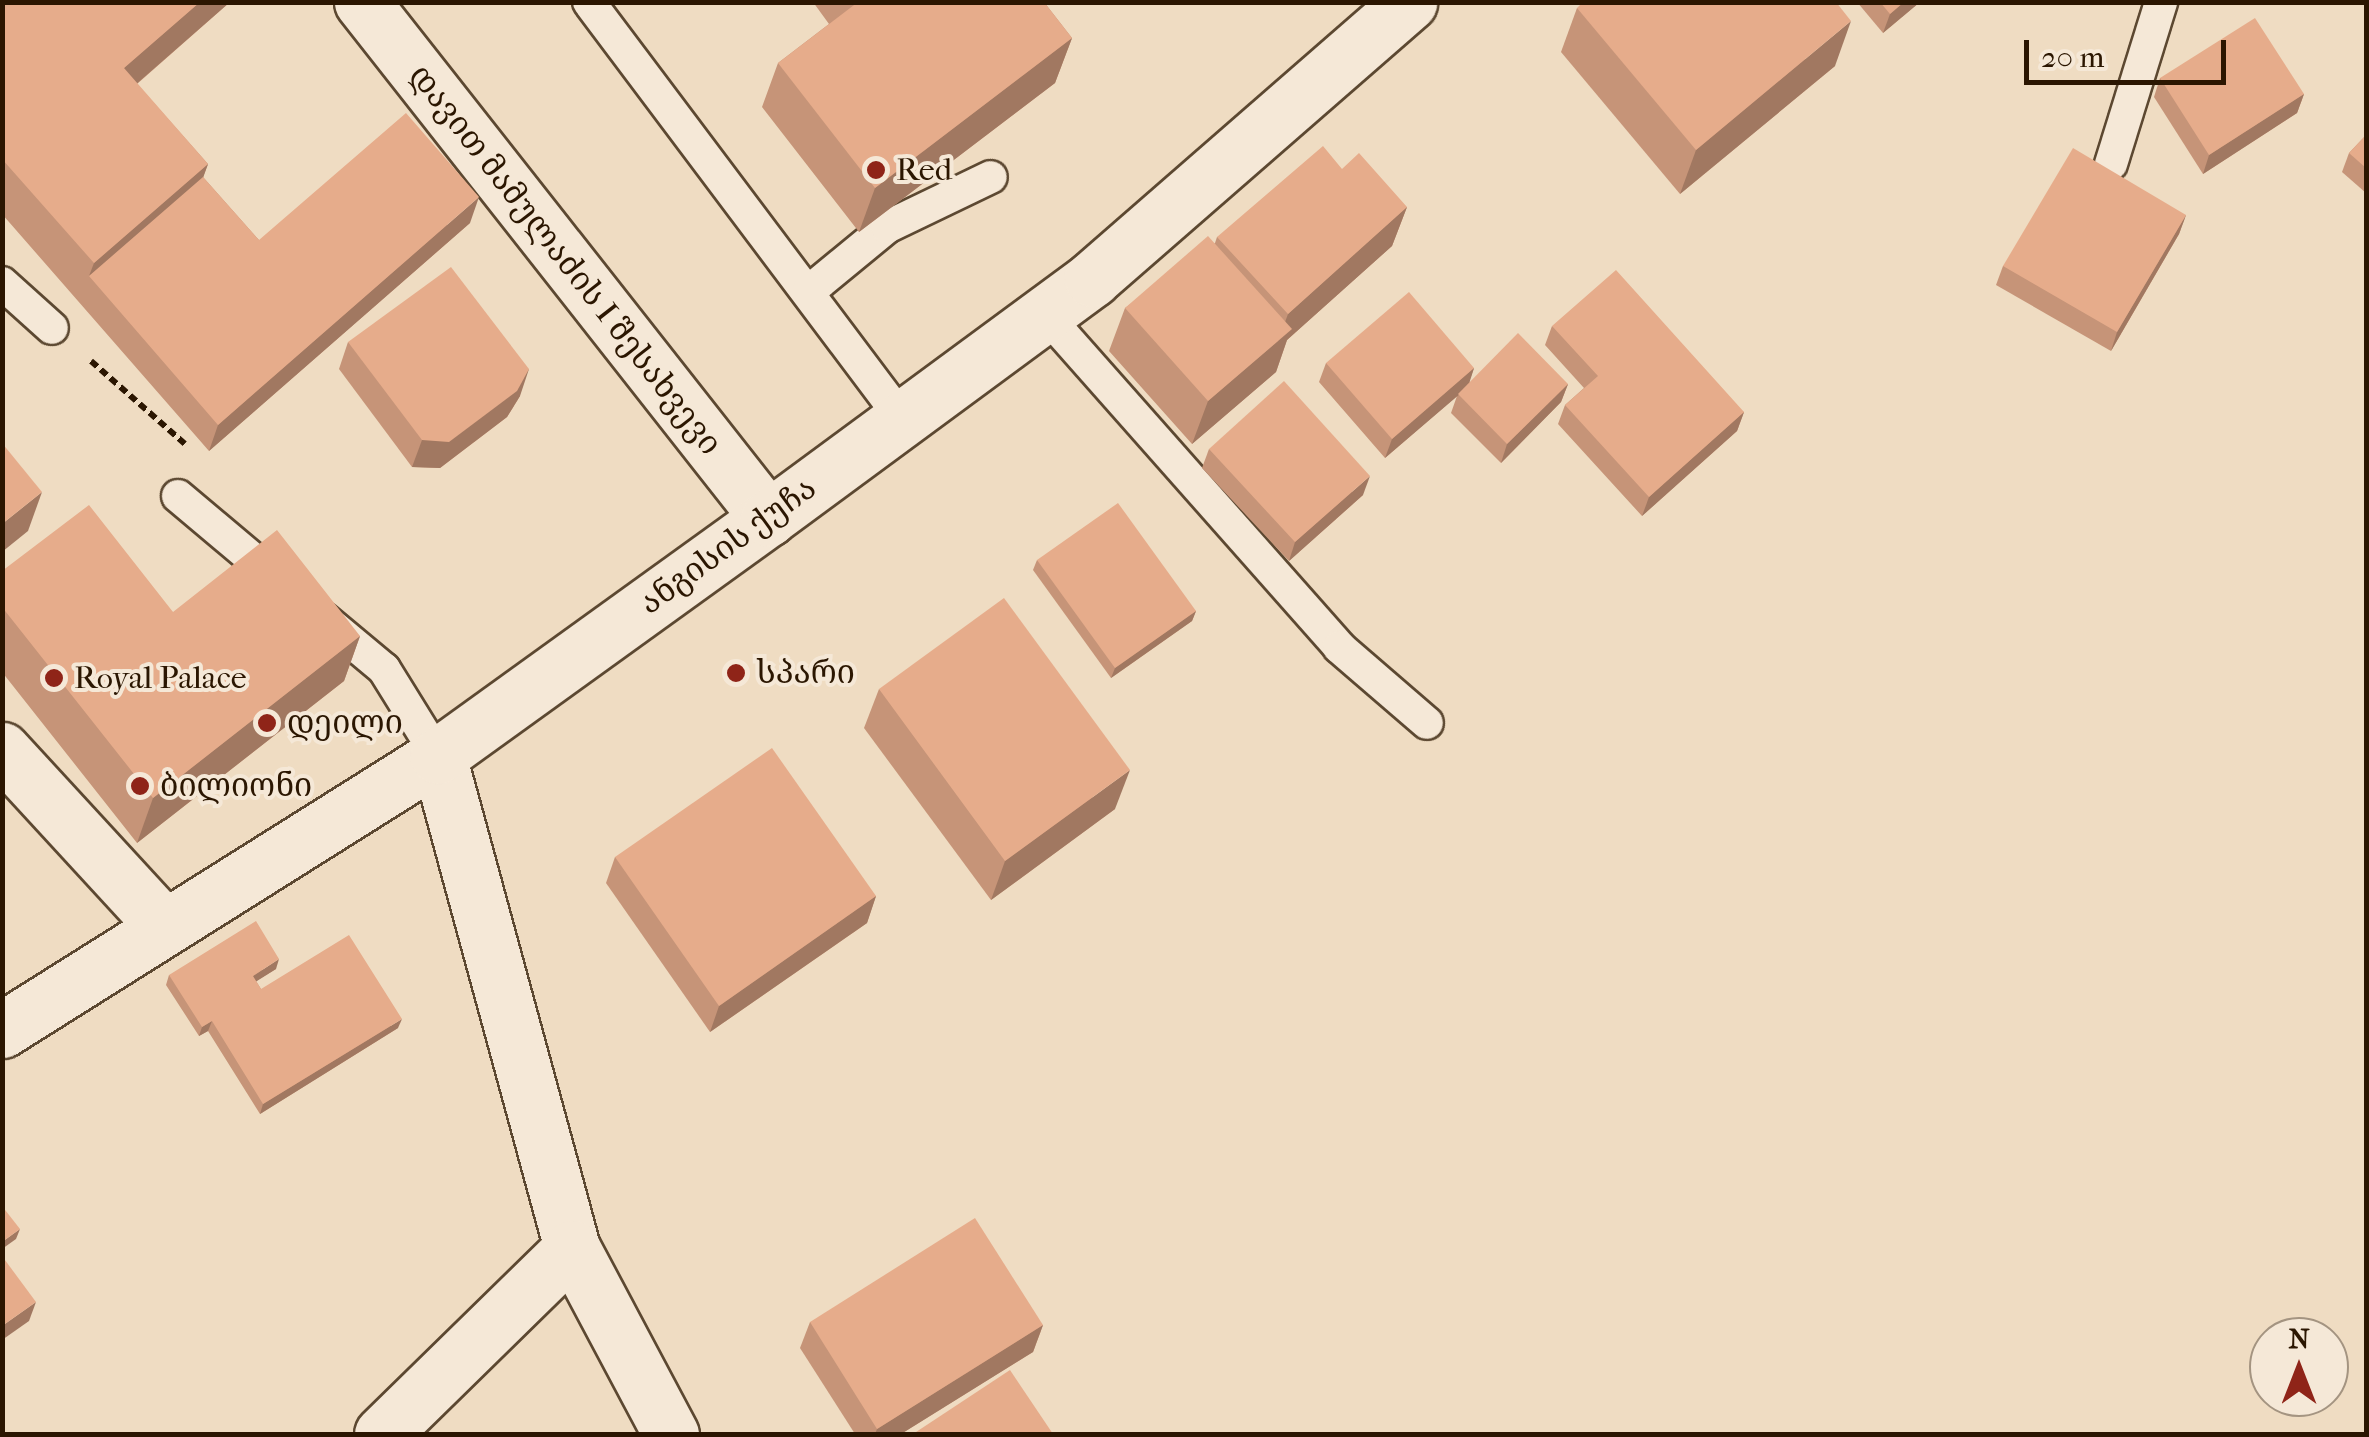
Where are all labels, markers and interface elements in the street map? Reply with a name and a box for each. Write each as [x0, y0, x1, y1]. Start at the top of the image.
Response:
scale bar [2029, 20, 2232, 82]
text: 20 m [2041, 40, 2104, 75]
street label: დავით მამულაძის I შესახვევი [401, 57, 729, 463]
place label: Red [896, 151, 952, 189]
marker: Red [865, 159, 887, 181]
street label: ანგისის ქუჩა [632, 469, 824, 623]
place label: სპარი [756, 654, 855, 692]
place label: Royal Palace [74, 659, 247, 697]
marker: სპარი [725, 662, 747, 684]
marker: Royal Palace [43, 667, 65, 689]
place label: დეილი [287, 704, 403, 742]
marker: დეილი [256, 712, 278, 734]
place label: ბილიონი [160, 767, 312, 805]
marker: ბილიონი [129, 775, 151, 797]
north arrow [2249, 1317, 2349, 1417]
text: N [2288, 1322, 2310, 1355]

